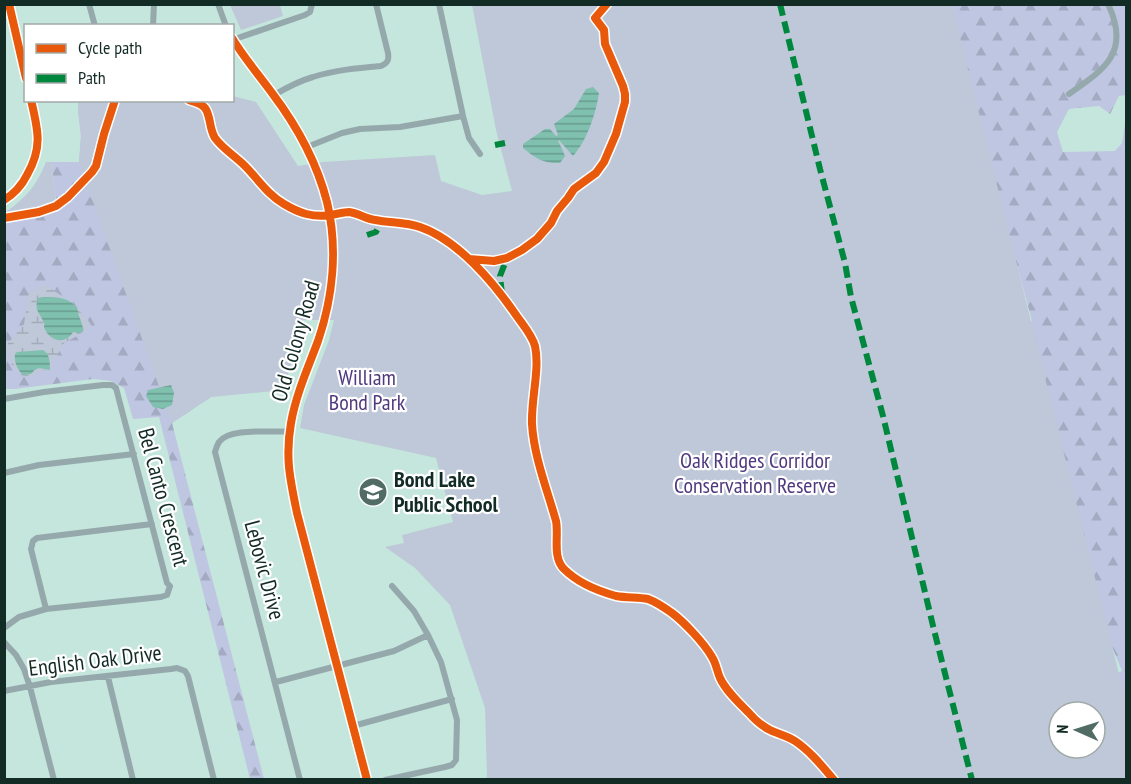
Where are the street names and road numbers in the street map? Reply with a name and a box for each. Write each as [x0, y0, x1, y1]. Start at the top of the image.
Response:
street label: Old Colony Road [264, 277, 326, 405]
street label: Bel Canto Crescent [132, 425, 196, 569]
street label: Lebovic Drive [238, 517, 292, 623]
street label: English Oak Drive [27, 638, 163, 682]

